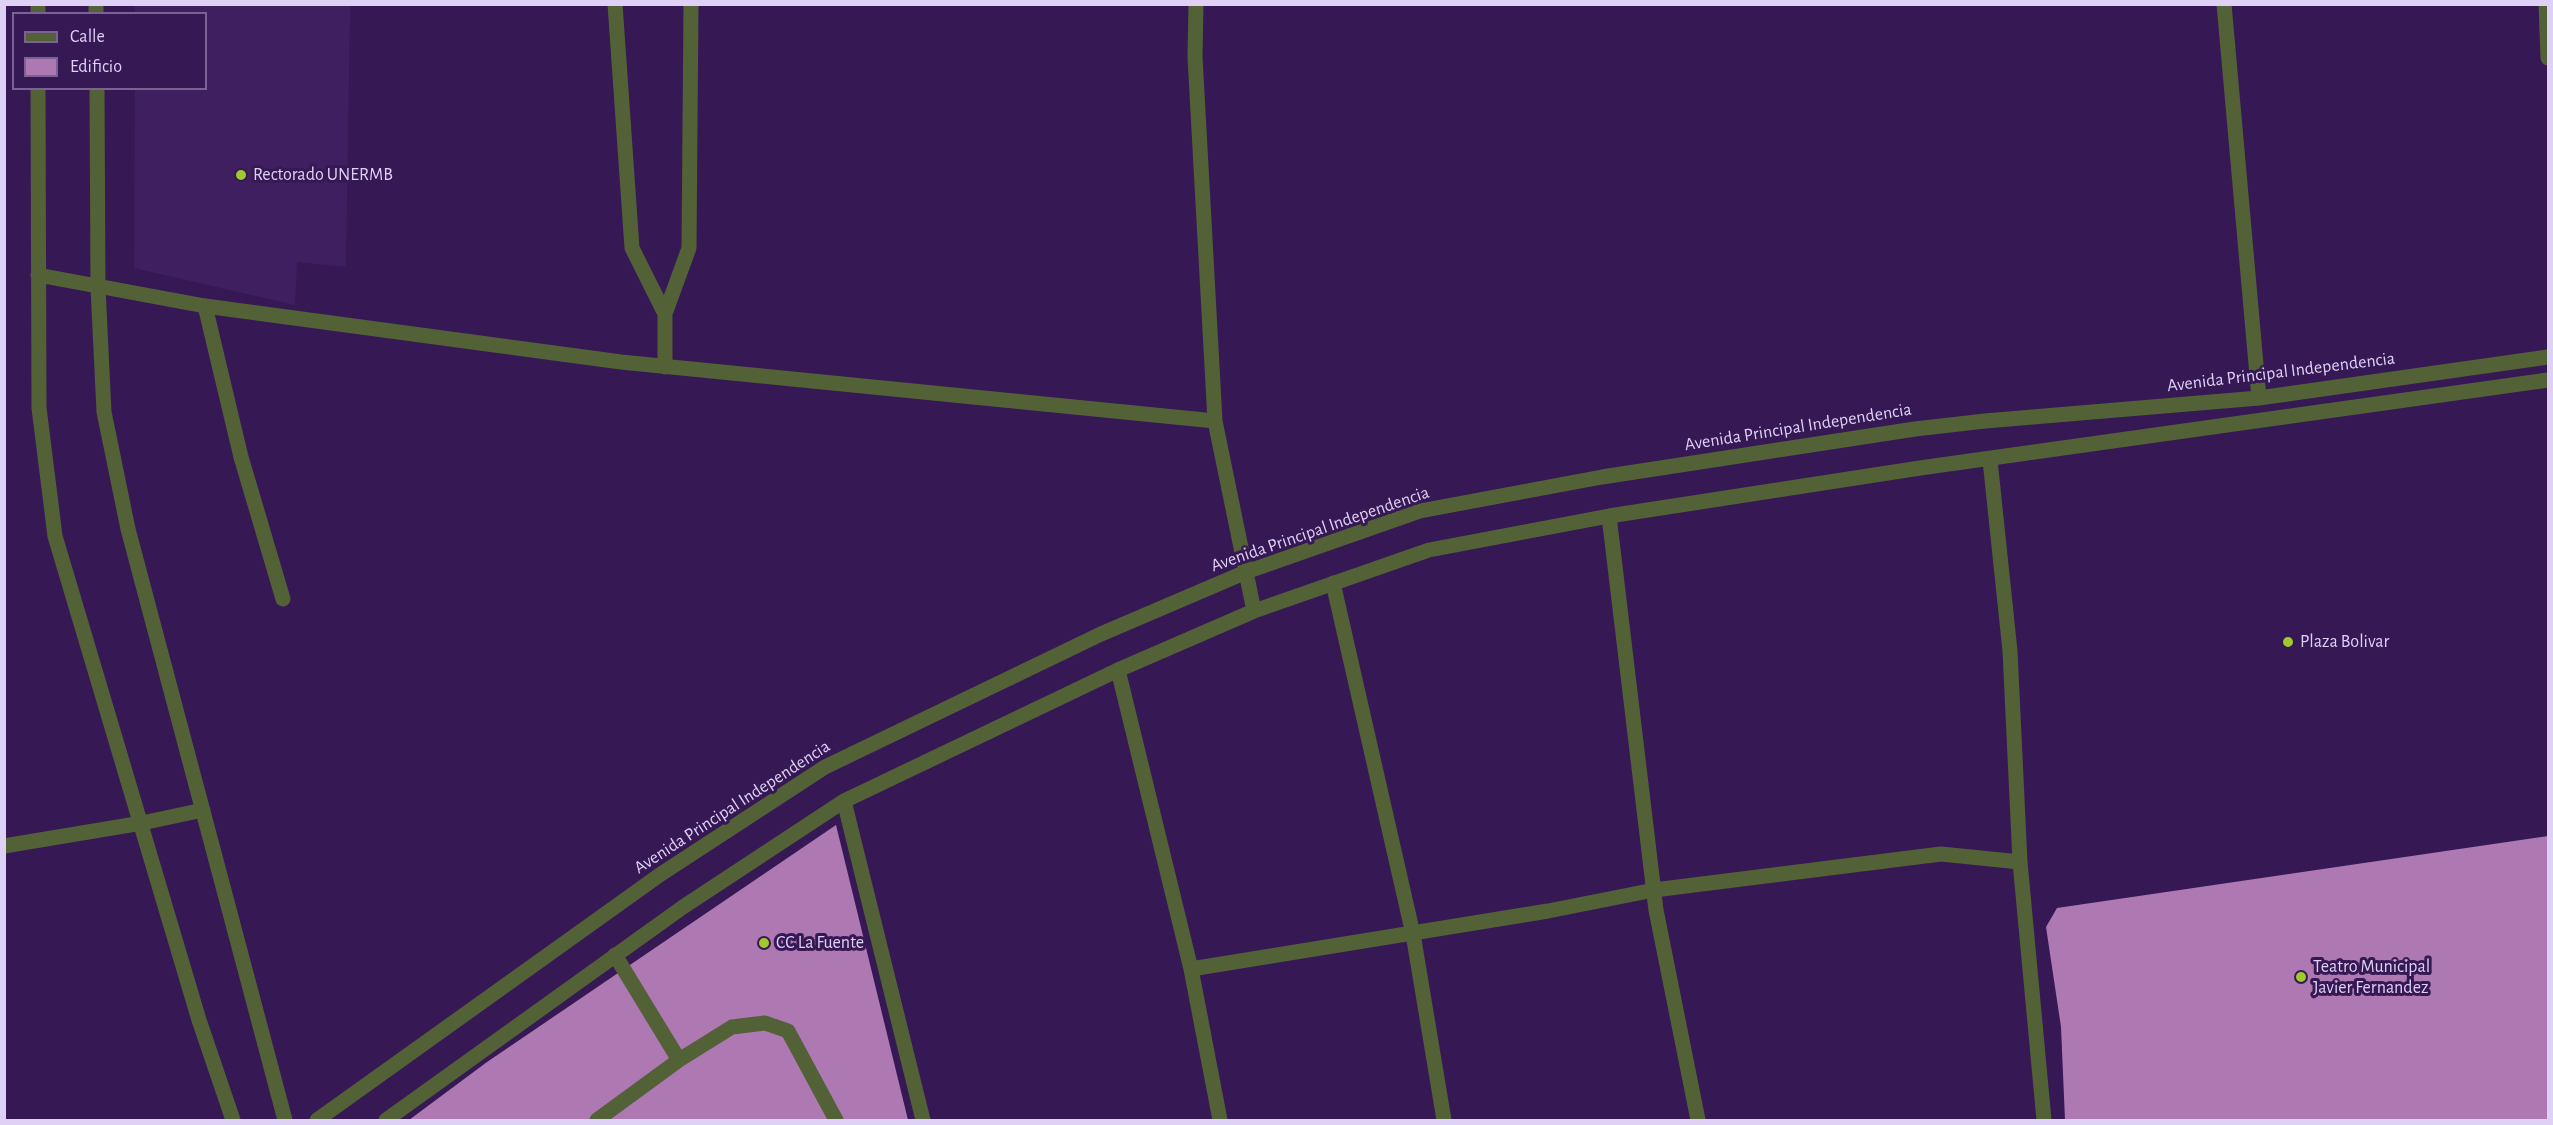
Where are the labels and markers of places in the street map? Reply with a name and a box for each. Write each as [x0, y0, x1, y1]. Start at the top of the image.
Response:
place label: Rectorado UNERMB [253, 164, 393, 186]
marker: Rectorado UNERMB [234, 168, 248, 182]
place label: Plaza Bolivar [2300, 631, 2389, 653]
marker: Plaza Bolivar [2281, 635, 2295, 649]
place label: CC La Fuente [776, 932, 864, 954]
marker: CC La Fuente [757, 936, 771, 950]
place label: Teatro Municipal Javier Fernandez [2313, 956, 2430, 998]
marker: Teatro Municipal Javier Fernandez [2294, 970, 2308, 984]

